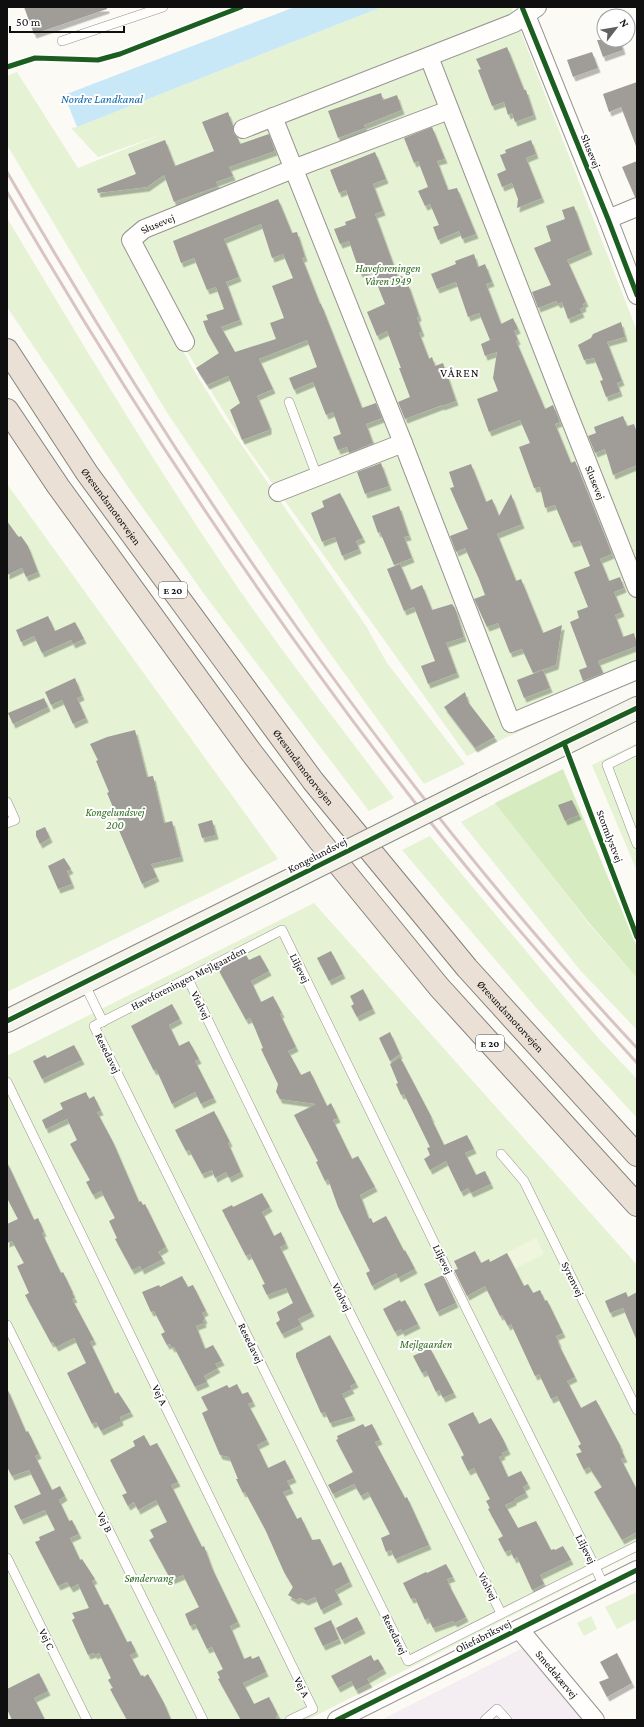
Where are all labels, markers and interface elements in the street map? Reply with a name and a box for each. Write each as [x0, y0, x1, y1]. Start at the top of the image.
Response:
scale bar [10, 8, 124, 34]
north arrow [596, 8, 636, 48]
text: 50 m [16, 15, 41, 29]
text: N [617, 17, 632, 30]
water label: Nordre Landkanal [61, 92, 144, 106]
street label: Slusevej [578, 132, 603, 170]
street label: Slusevej [138, 211, 177, 236]
park label: Haveforeningen Våren 1949 [355, 262, 421, 287]
district label: VÅREN [440, 366, 480, 380]
street label: Slusevej [583, 464, 608, 502]
street label: Øresundsmotorvejen [79, 465, 144, 547]
road number: E 20 [159, 582, 187, 598]
street label: Øresundsmotorvejen [271, 727, 337, 808]
park label: Kongelundsvej 200 [85, 806, 145, 831]
street label: Stormlystvej [594, 808, 626, 865]
street label: Kongelundsvej [285, 835, 349, 876]
street label: Haveforeningen Mejlgaarden [129, 944, 248, 1013]
street label: Liljevej [287, 951, 312, 985]
street label: Øresundsmotorvejen [475, 978, 546, 1055]
street label: Violvej [188, 989, 213, 1022]
street label: Resedavej [92, 1031, 123, 1076]
road number: E 20 [476, 1035, 504, 1051]
street label: Liljevej [430, 1242, 455, 1276]
street label: Syrenvej [559, 1260, 587, 1299]
street label: Violvej [329, 1281, 354, 1314]
street label: Resedavej [235, 1321, 266, 1366]
park label: Mejlgaarden [399, 1338, 453, 1351]
street label: Vej A [149, 1383, 170, 1408]
street label: Vej B [94, 1510, 115, 1535]
street label: Liljevej [573, 1532, 599, 1566]
street label: Violvej [475, 1570, 500, 1603]
park label: Søndervang [124, 1572, 175, 1585]
street label: Resedavej [379, 1612, 410, 1657]
street label: Oliefabriksvej [453, 1617, 513, 1656]
street label: Vej C [36, 1627, 57, 1652]
street label: Smedekærvej [533, 1648, 580, 1702]
street label: Vej A [291, 1675, 312, 1700]

